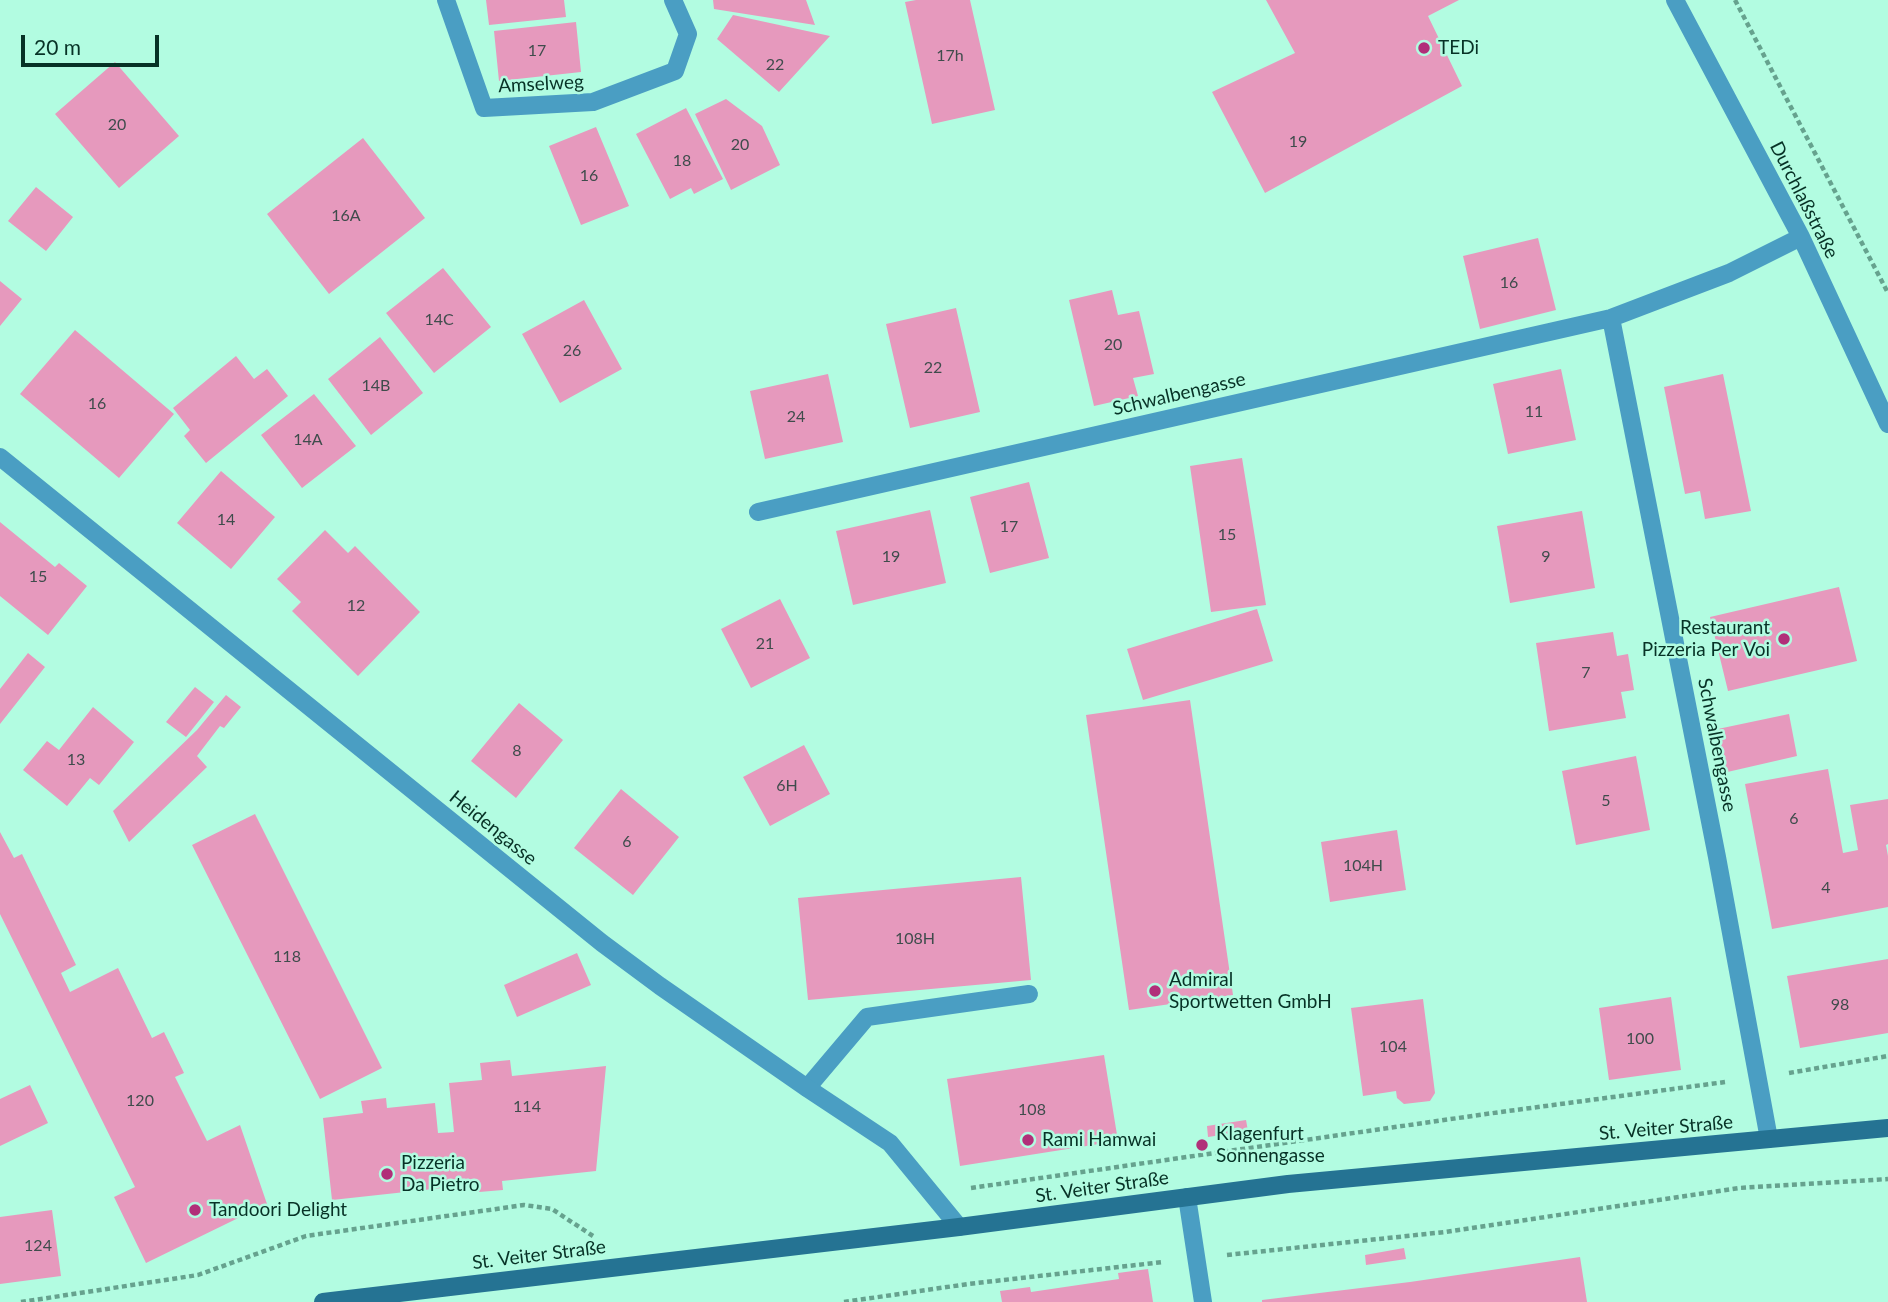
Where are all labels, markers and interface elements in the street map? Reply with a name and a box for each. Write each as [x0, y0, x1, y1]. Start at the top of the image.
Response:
scale bar [24, 21, 163, 65]
text: 20 m [34, 34, 81, 59]
place label: TEDi [1438, 37, 1479, 59]
marker: TEDi [1416, 40, 1432, 56]
house number: 17 [528, 41, 546, 61]
house number: 17h [936, 46, 964, 66]
house number: 22 [766, 55, 784, 75]
street label: Amselweg [498, 70, 584, 98]
house number: 20 [108, 115, 126, 135]
house number: 19 [1289, 132, 1307, 152]
house number: 20 [731, 135, 749, 155]
street label: Durchlaßstraße [1765, 138, 1843, 262]
house number: 18 [673, 151, 691, 171]
house number: 16 [580, 166, 598, 186]
house number: 16A [331, 206, 361, 226]
house number: 16 [1500, 273, 1518, 293]
house number: 14C [424, 310, 454, 330]
house number: 20 [1104, 335, 1122, 355]
house number: 26 [563, 341, 581, 361]
house number: 22 [924, 358, 942, 378]
street label: Schwalbengasse [1110, 368, 1248, 420]
house number: 14B [362, 376, 390, 396]
house number: 16 [88, 394, 106, 414]
house number: 11 [1525, 402, 1543, 422]
house number: 24 [787, 407, 805, 427]
house number: 14A [293, 430, 323, 450]
house number: 14 [217, 510, 235, 530]
house number: 17 [1000, 517, 1018, 537]
house number: 15 [1218, 525, 1236, 545]
house number: 19 [882, 547, 900, 567]
house number: 9 [1541, 547, 1551, 567]
house number: 15 [29, 567, 47, 587]
house number: 12 [347, 596, 365, 616]
place label: Restaurant Pizzeria Per Voi [1642, 617, 1770, 661]
marker: Restaurant Pizzeria Per Voi [1776, 631, 1792, 647]
house number: 21 [756, 634, 774, 654]
house number: 7 [1581, 663, 1591, 683]
street label: Schwalbengasse [1693, 676, 1741, 814]
house number: 8 [512, 741, 522, 761]
house number: 13 [67, 750, 85, 770]
house number: 6H [776, 776, 798, 796]
street label: Heidengasse [445, 786, 541, 870]
house number: 5 [1601, 791, 1611, 811]
house number: 6 [1789, 809, 1799, 829]
house number: 6 [622, 832, 632, 852]
house number: 104H [1343, 856, 1383, 876]
house number: 4 [1821, 878, 1831, 898]
house number: 108H [895, 929, 935, 949]
house number: 118 [273, 947, 301, 967]
place label: Admiral Sportwetten GmbH [1169, 969, 1332, 1013]
marker: Admiral Sportwetten GmbH [1147, 983, 1163, 999]
house number: 98 [1831, 995, 1849, 1015]
house number: 100 [1626, 1029, 1654, 1049]
house number: 104 [1379, 1037, 1407, 1057]
house number: 120 [126, 1091, 154, 1111]
house number: 114 [513, 1097, 541, 1117]
house number: 108 [1018, 1100, 1046, 1120]
street label: St. Veiter Straße [1598, 1111, 1734, 1145]
place label: Klagenfurt Sonnengasse [1216, 1123, 1325, 1167]
place label: Rami Hamwai [1042, 1129, 1156, 1151]
marker: Rami Hamwai [1020, 1132, 1036, 1148]
marker: Klagenfurt Sonnengasse [1194, 1137, 1210, 1153]
place label: Pizzeria Da Pietro [401, 1152, 479, 1196]
marker: Pizzeria Da Pietro [379, 1166, 395, 1182]
street label: St. Veiter Straße [1034, 1166, 1170, 1208]
place label: Tandoori Delight [209, 1199, 347, 1221]
marker: Tandoori Delight [187, 1202, 203, 1218]
street label: St. Veiter Straße [471, 1235, 607, 1275]
house number: 124 [24, 1236, 52, 1256]

